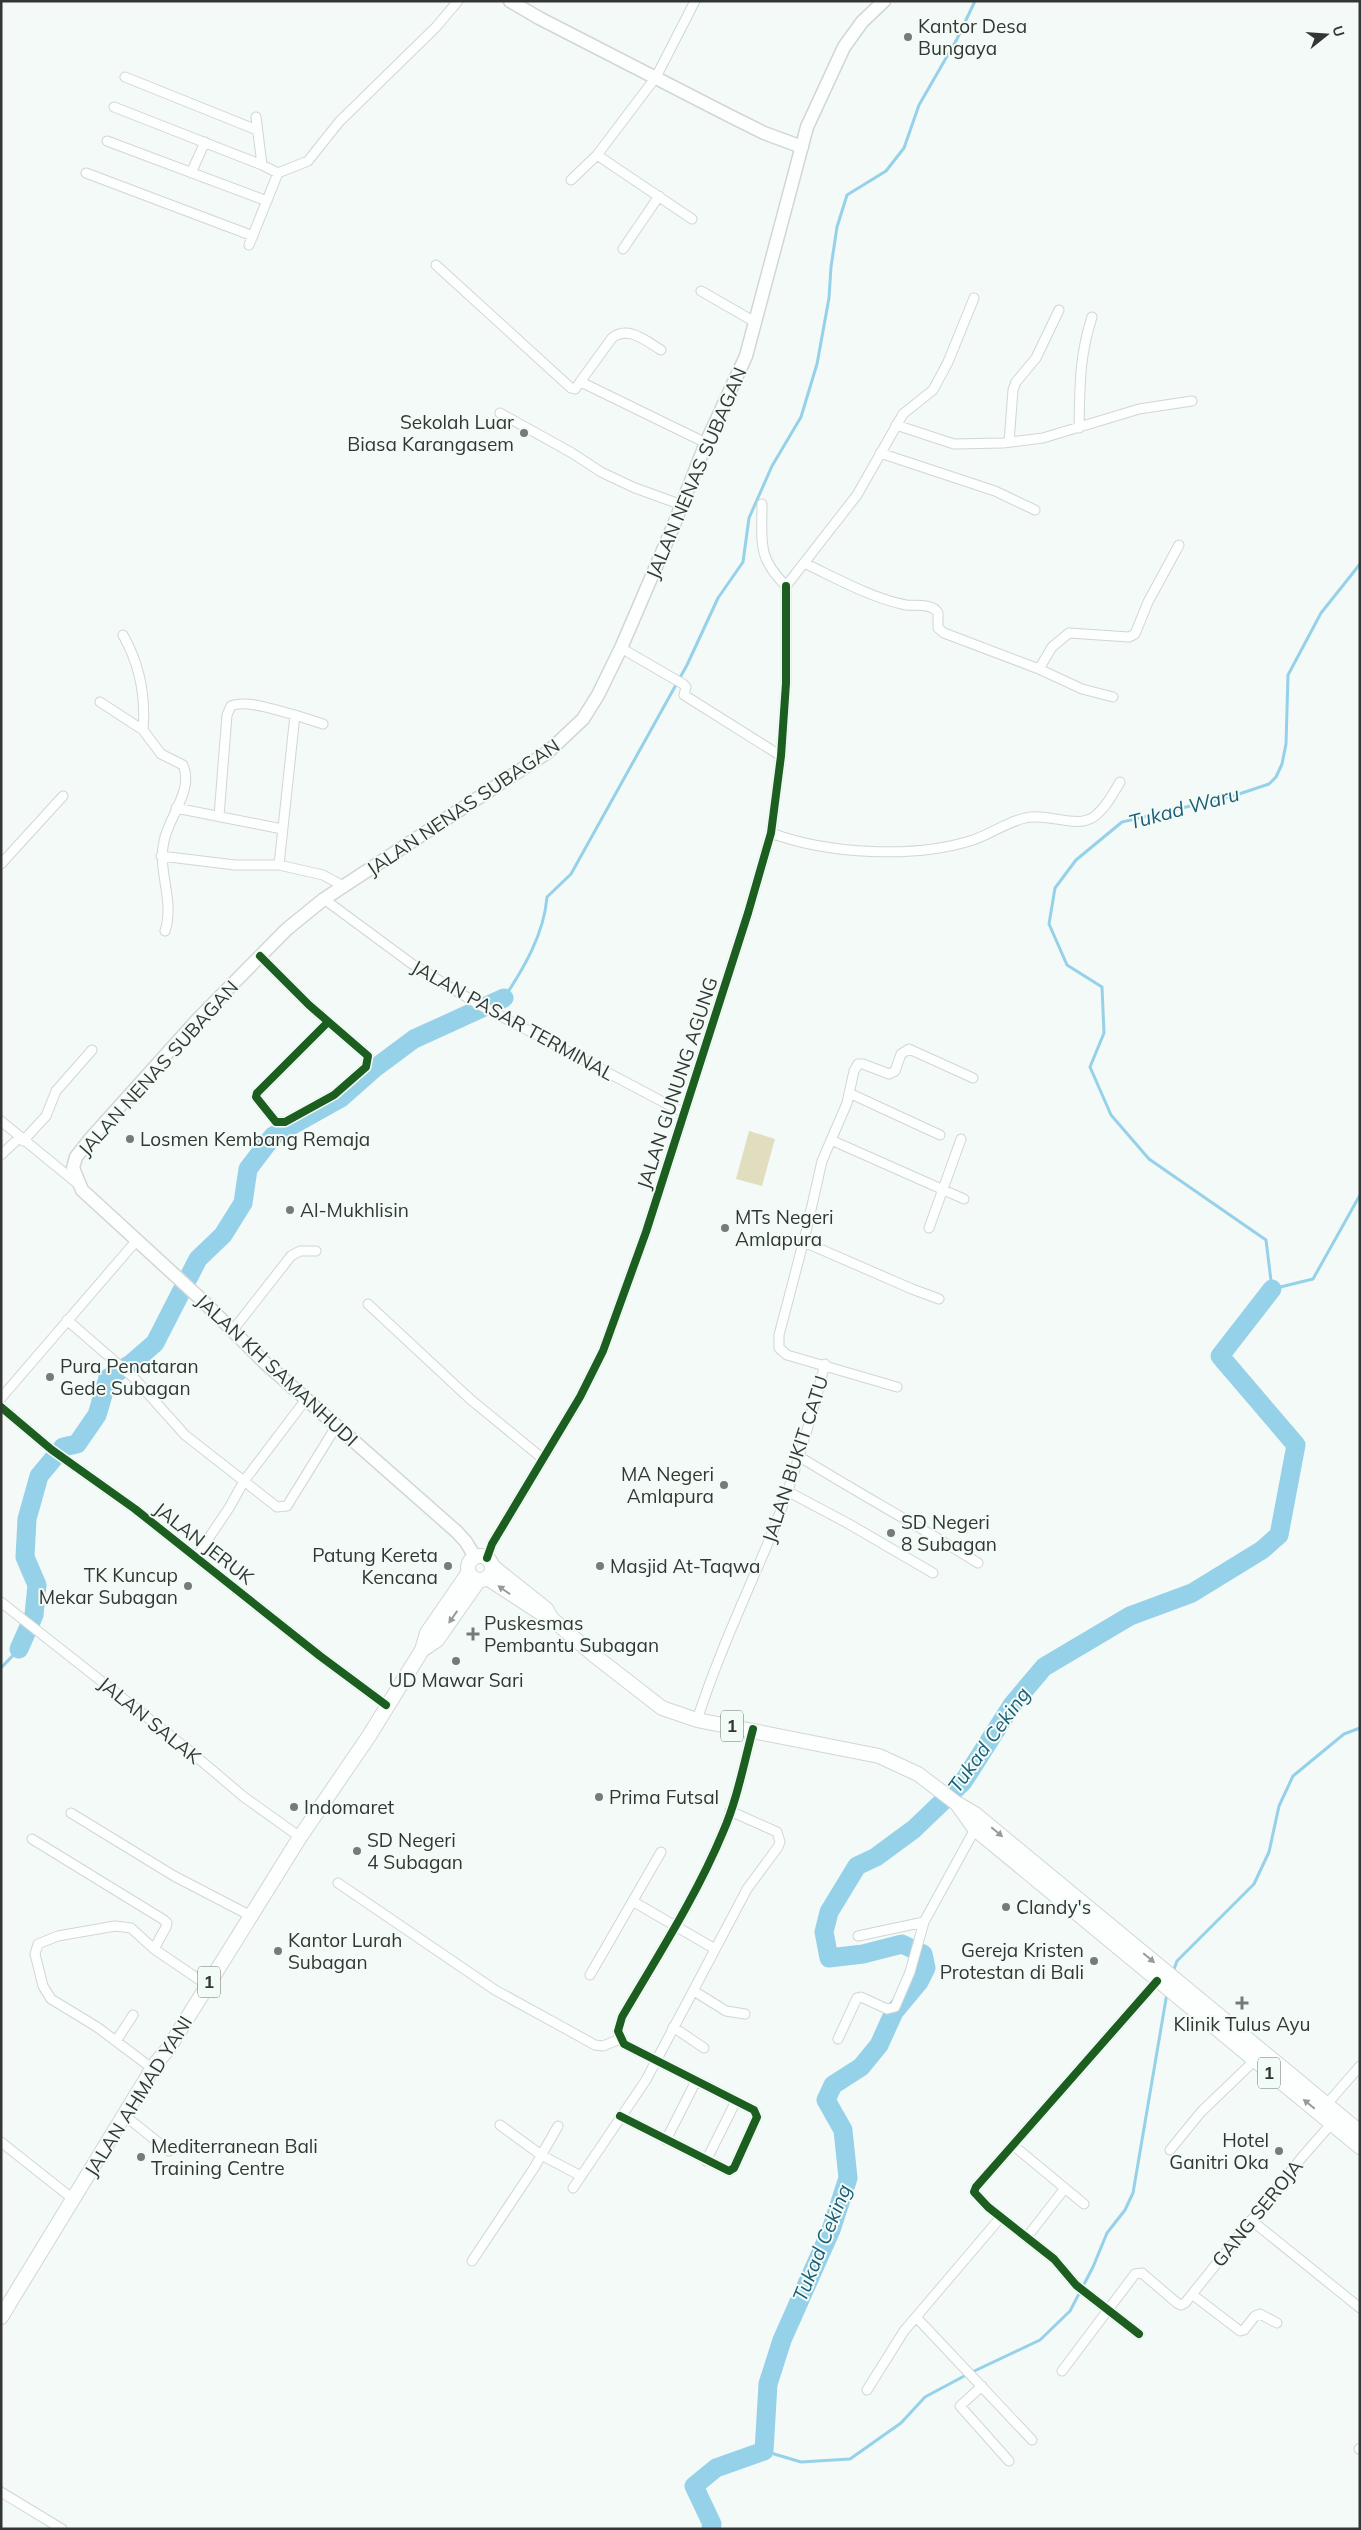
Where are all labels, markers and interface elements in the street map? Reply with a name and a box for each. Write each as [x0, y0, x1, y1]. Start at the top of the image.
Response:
north arrow [1301, 10, 1351, 60]
place label: Kantor Desa Bungaya [918, 14, 1027, 60]
text: U [1328, 24, 1349, 39]
marker: Kantor Desa Bungaya [902, 31, 914, 43]
street label: JALAN NENAS SUBAGAN [640, 363, 752, 583]
place label: Sekolah Luar Biasa Karangasem [347, 410, 514, 456]
marker: Sekolah Luar Biasa Karangasem [518, 427, 530, 439]
street label: JALAN NENAS SUBAGAN [362, 733, 564, 881]
water label: Tukad Waru [1126, 781, 1242, 834]
street label: JALAN PASAR TERMINAL [408, 954, 619, 1086]
street label: JALAN GUNUNG AGUNG [631, 974, 723, 1192]
street label: JALAN NENAS SUBAGAN [73, 975, 243, 1161]
place label: Losmen Kembang Remaja [140, 1127, 370, 1151]
marker: Losmen Kembang Remaja [124, 1133, 136, 1145]
place label: Al-Mukhlisin [300, 1198, 409, 1222]
marker: Al-Mukhlisin [284, 1204, 296, 1216]
place label: MTs Negeri Amlapura [735, 1205, 833, 1251]
marker: MTs Negeri Amlapura [719, 1222, 731, 1234]
street label: JALAN KH SAMANHUDI [191, 1289, 363, 1451]
place label: Pura Penataran Gede Subagan [60, 1354, 199, 1400]
marker: Pura Penataran Gede Subagan [44, 1371, 56, 1383]
street label: JALAN BUKIT CATU [757, 1373, 833, 1545]
place label: MA Negeri Amlapura [621, 1462, 714, 1508]
marker: MA Negeri Amlapura [718, 1479, 730, 1491]
street label: JALAN JERUK [149, 1497, 259, 1590]
place label: SD Negeri 8 Subagan [901, 1510, 997, 1556]
marker: SD Negeri 8 Subagan [885, 1527, 897, 1539]
place label: Patung Kereta Kencana [312, 1543, 438, 1589]
place label: Masjid At-Taqwa [610, 1554, 761, 1578]
marker: Patung Kereta Kencana [442, 1560, 454, 1572]
marker: Masjid At-Taqwa [594, 1560, 606, 1572]
place label: TK Kuncup Mekar Subagan [39, 1563, 178, 1609]
marker: TK Kuncup Mekar Subagan [182, 1580, 194, 1592]
one-way arrow [497, 1585, 511, 1595]
one-way arrow [448, 1611, 458, 1624]
place label: Puskesmas Pembantu Subagan [484, 1611, 659, 1657]
marker: Puskesmas Pembantu Subagan [466, 1627, 480, 1641]
marker: UD Mawar Sari [450, 1655, 462, 1667]
place label: UD Mawar Sari [389, 1668, 523, 1692]
street label: JALAN SALAK [94, 1671, 207, 1769]
water label: Tukad Ceking [942, 1682, 1035, 1797]
road number: 1 [721, 1710, 743, 1742]
place label: Prima Futsal [609, 1785, 719, 1809]
marker: Prima Futsal [593, 1791, 605, 1803]
place label: Indomaret [304, 1795, 394, 1819]
marker: Indomaret [288, 1801, 300, 1813]
one-way arrow [990, 1827, 1003, 1838]
place label: SD Negeri 4 Subagan [367, 1828, 463, 1874]
marker: SD Negeri 4 Subagan [351, 1845, 363, 1857]
place label: Clandy's [1016, 1895, 1091, 1919]
marker: Clandy's [1000, 1901, 1012, 1913]
place label: Kantor Lurah Subagan [288, 1928, 402, 1974]
place label: Gereja Kristen Protestan di Bali [940, 1938, 1084, 1984]
marker: Kantor Lurah Subagan [272, 1945, 284, 1957]
one-way arrow [1142, 1953, 1155, 1964]
marker: Gereja Kristen Protestan di Bali [1088, 1955, 1100, 1967]
road number: 1 [198, 1966, 220, 1998]
marker: Klinik Tulus Ayu [1235, 1996, 1249, 2010]
street label: JALAN AHMAD YANI [79, 2011, 197, 2181]
place label: Klinik Tulus Ayu [1174, 2012, 1310, 2036]
road number: 1 [1258, 2058, 1280, 2088]
one-way arrow [1303, 2099, 1316, 2110]
place label: Hotel Ganitri Oka [1169, 2128, 1269, 2174]
place label: Mediterranean Bali Training Centre [151, 2134, 318, 2180]
marker: Hotel Ganitri Oka [1273, 2145, 1285, 2157]
marker: Mediterranean Bali Training Centre [135, 2151, 147, 2163]
street label: GANG SEROJA [1206, 2154, 1308, 2272]
water label: Tukad Ceking [787, 2181, 856, 2305]

